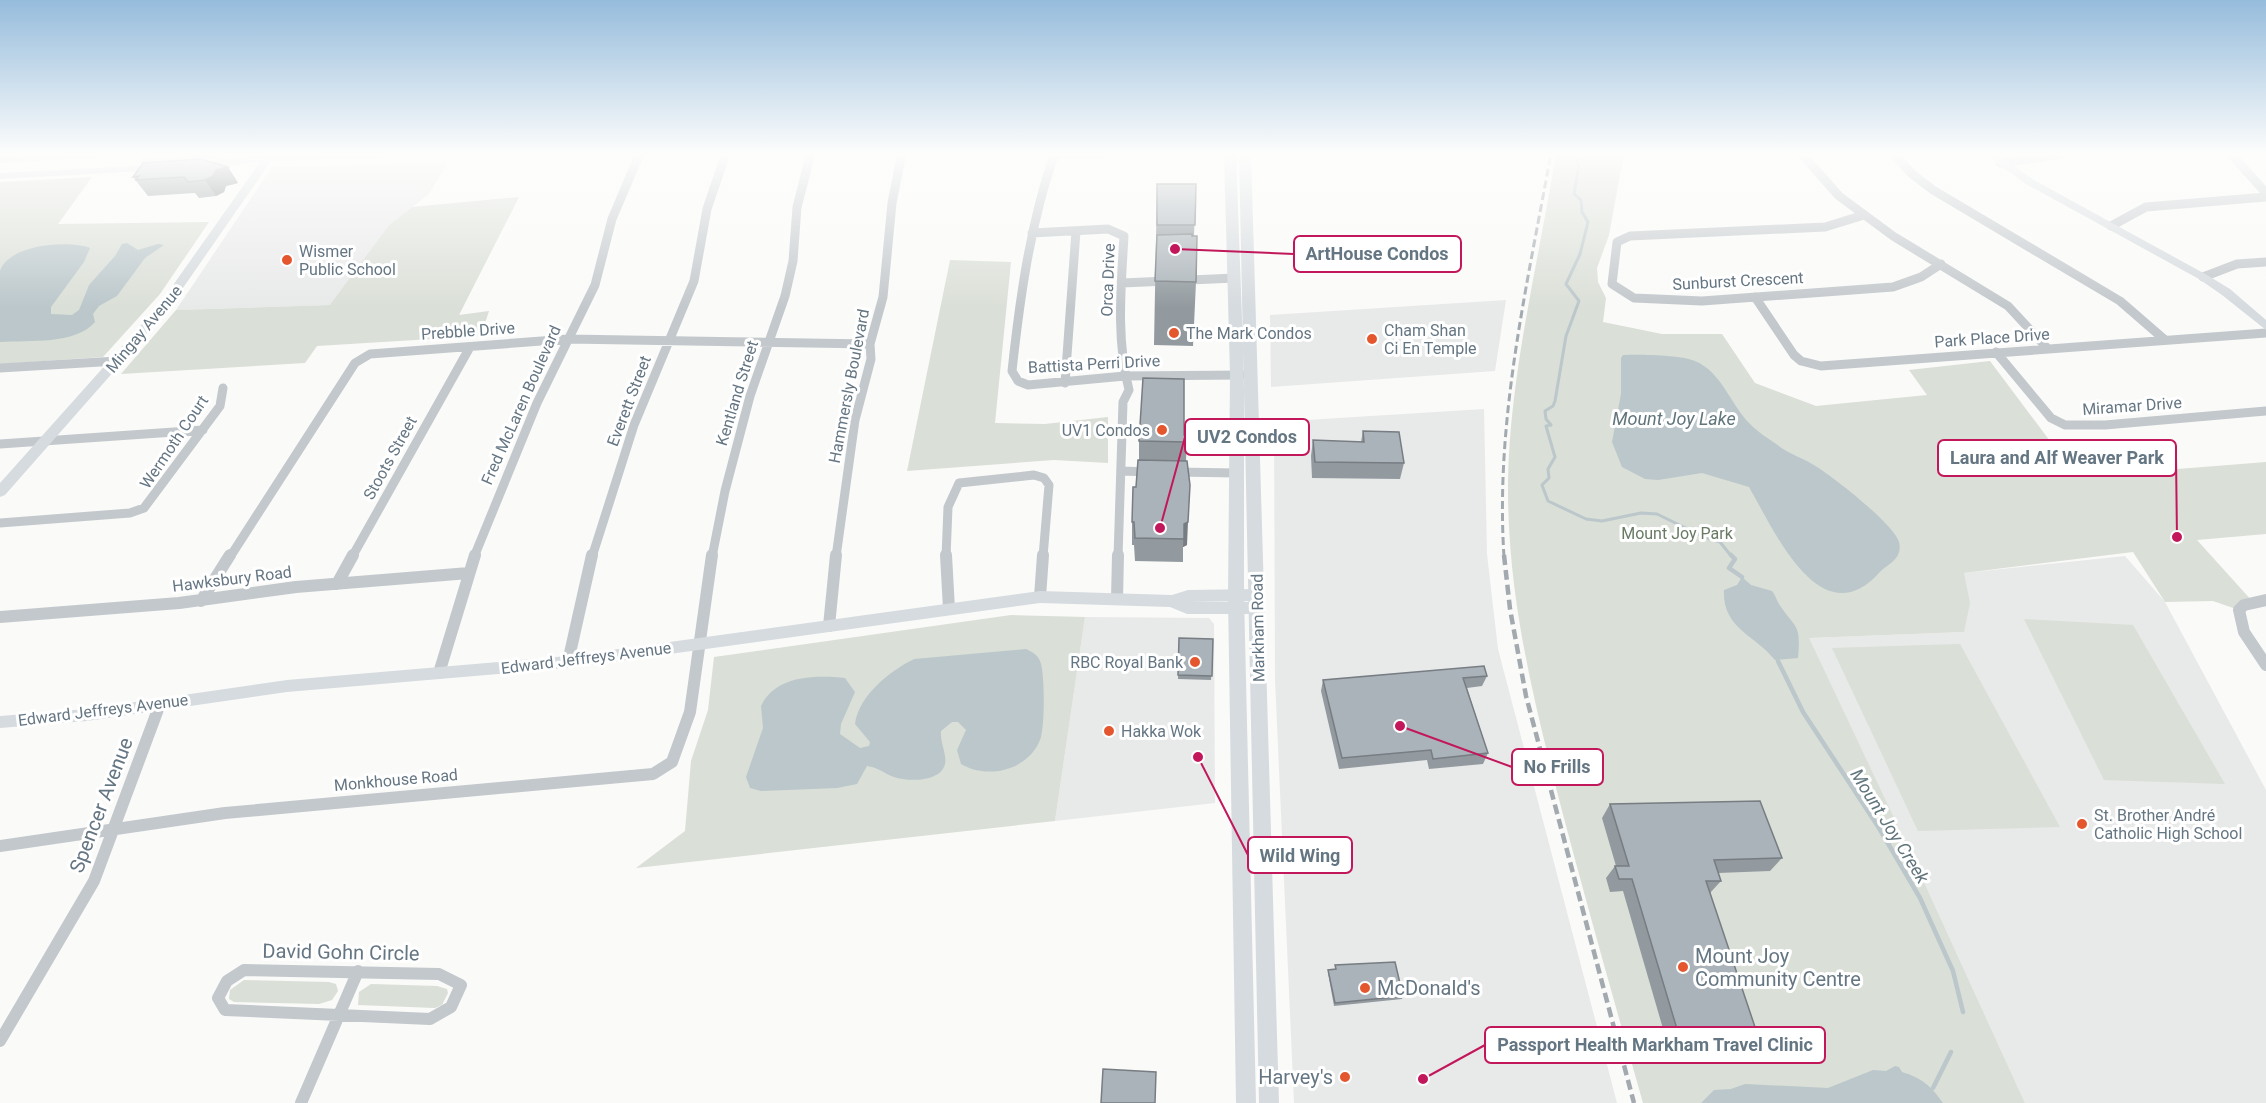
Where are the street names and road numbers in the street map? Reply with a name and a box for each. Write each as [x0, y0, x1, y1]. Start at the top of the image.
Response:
street label: Orca Drive [1097, 243, 1119, 317]
street label: Sunburst Crescent [1672, 268, 1804, 294]
street label: Mingay Avenue [102, 281, 186, 377]
street label: Hammersly Boulevard [825, 307, 873, 465]
street label: Prebble Drive [420, 318, 516, 344]
street label: Fred McLaren Boulevard [477, 322, 565, 488]
street label: Park Place Drive [1934, 324, 2050, 352]
street label: Kentland Street [712, 338, 762, 448]
street label: Battista Perri Drive [1027, 351, 1161, 377]
street label: Everett Street [603, 353, 655, 449]
street label: Wermoth Court [136, 392, 212, 492]
street label: Miramar Drive [2082, 393, 2182, 419]
street label: Stoots Street [359, 413, 421, 503]
street label: Hawksbury Road [171, 562, 293, 596]
street label: Markham Road [1248, 574, 1268, 682]
street label: Edward Jeffreys Avenue [500, 638, 672, 678]
street label: Edward Jeffreys Avenue [17, 690, 189, 730]
street label: Spencer Avenue [64, 734, 138, 876]
street label: Monkhouse Road [333, 765, 459, 795]
street label: David Gohn Circle [262, 939, 420, 965]

